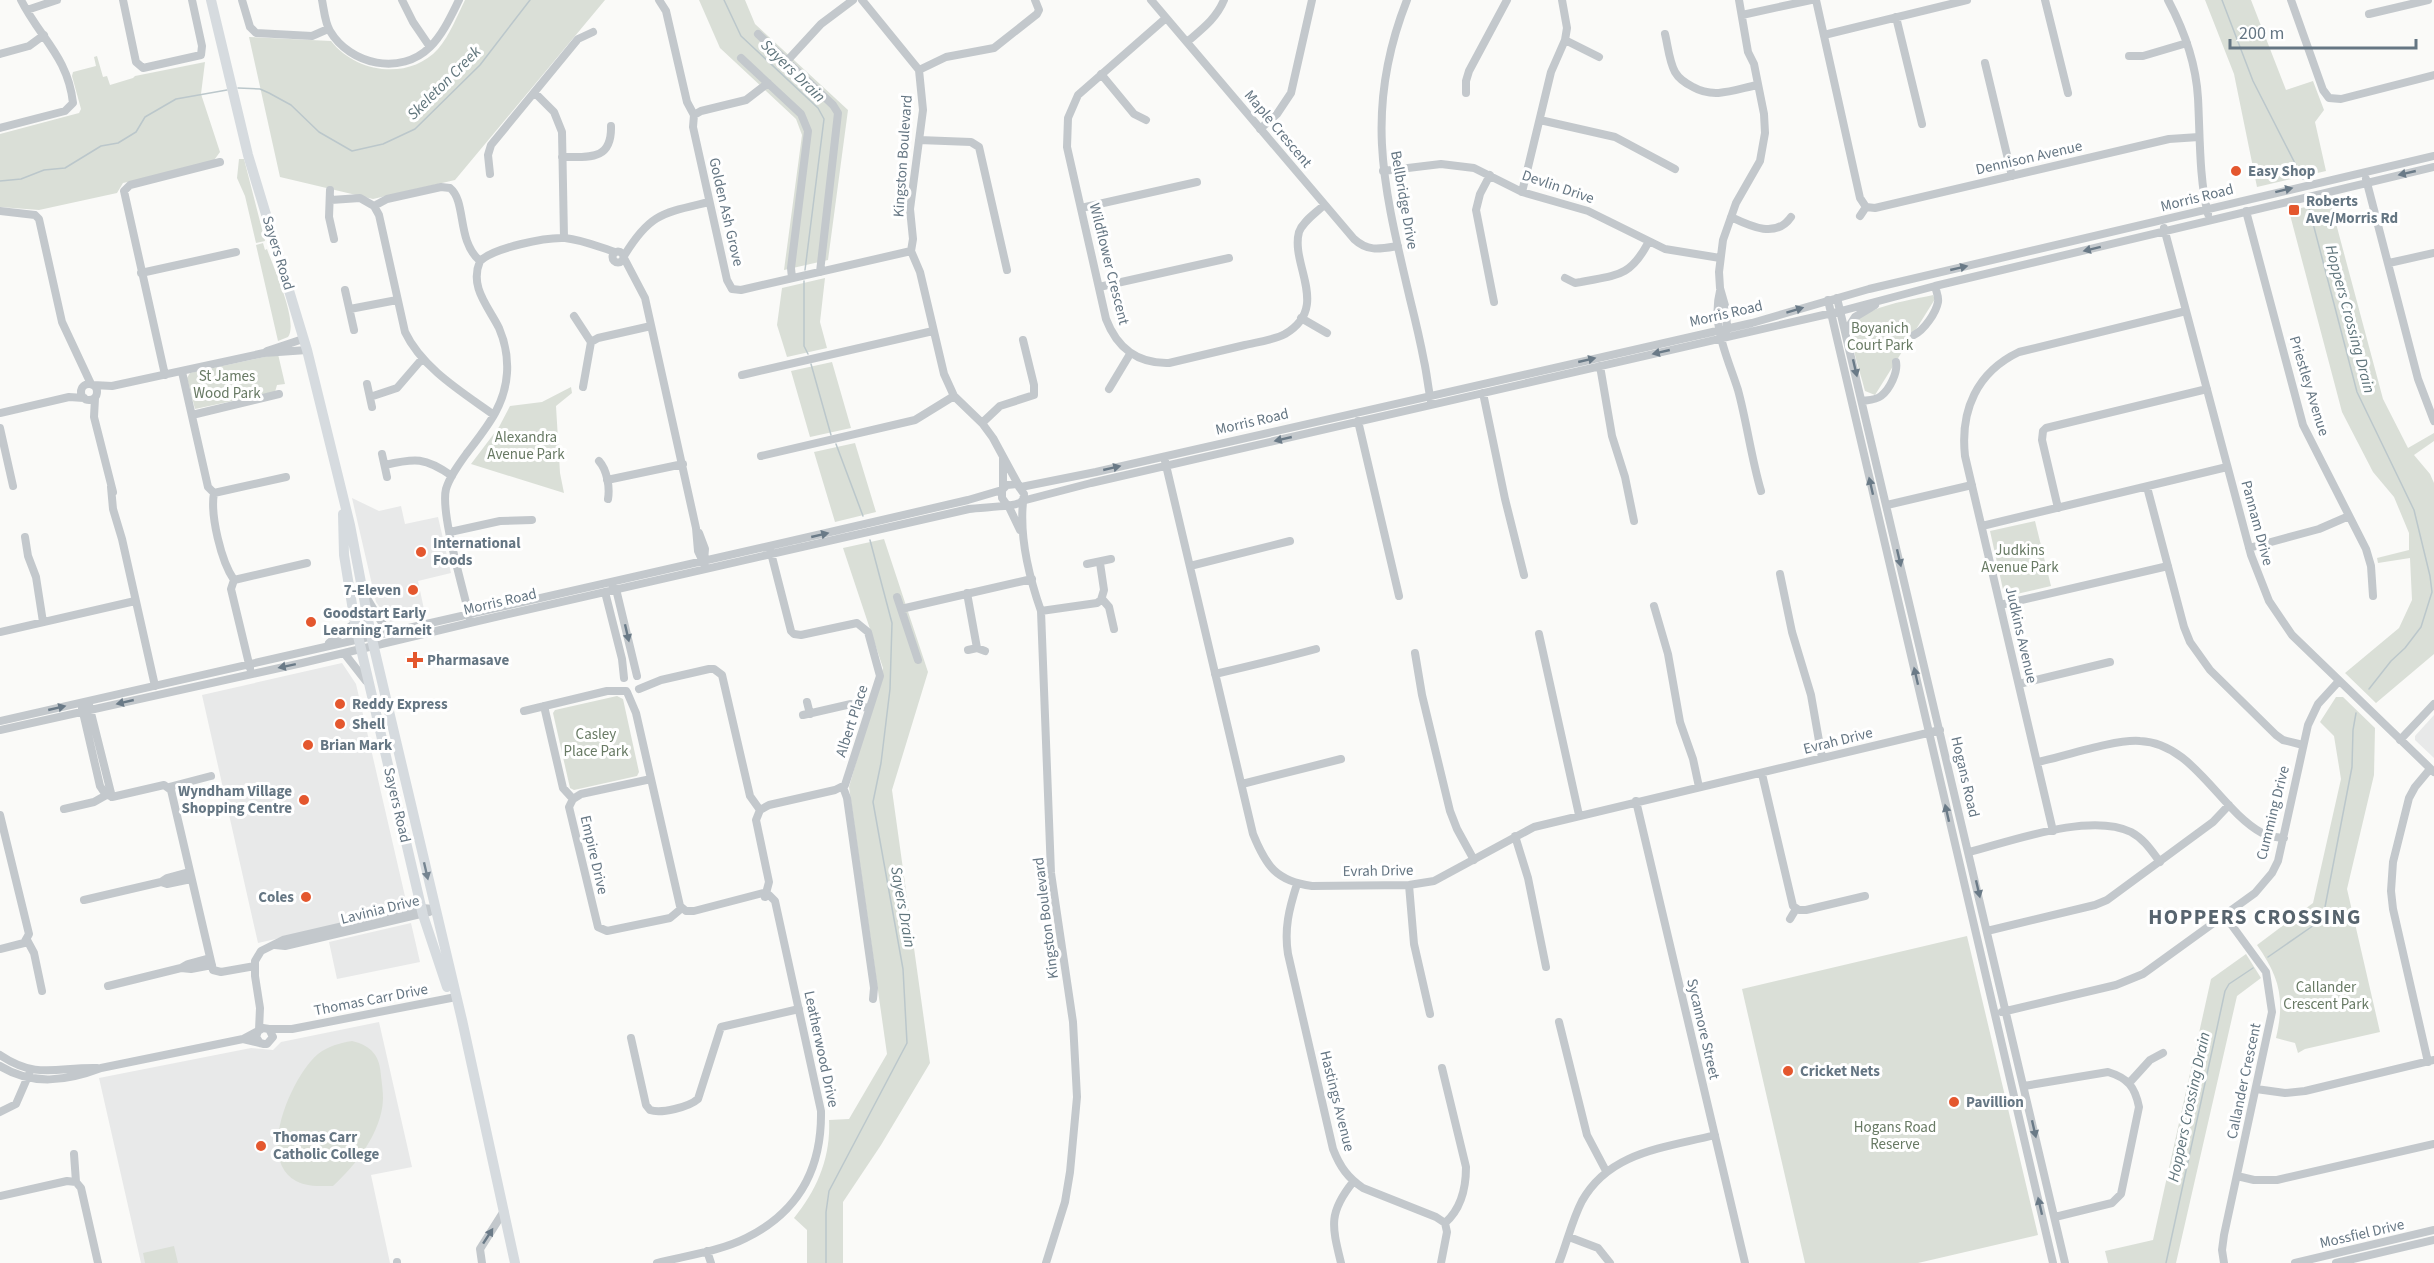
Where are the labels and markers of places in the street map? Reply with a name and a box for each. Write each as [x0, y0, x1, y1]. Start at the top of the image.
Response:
place label: Easy Shop [2248, 161, 2316, 182]
marker: Easy Shop [2229, 164, 2243, 178]
place label: Roberts Ave/Morris Rd [2305, 191, 2398, 229]
marker: Roberts Ave/Morris Rd [2287, 203, 2301, 217]
place label: International Foods [433, 533, 521, 571]
marker: International Foods [414, 545, 428, 559]
place label: 7-Eleven [344, 580, 401, 601]
marker: 7-Eleven [406, 583, 420, 597]
place label: Goodstart Early Learning Tarneit [323, 603, 432, 641]
marker: Goodstart Early Learning Tarneit [304, 615, 318, 629]
place label: Pharmasave [427, 650, 509, 671]
marker: Pharmasave [408, 653, 422, 667]
place label: Reddy Express [352, 694, 448, 715]
marker: Reddy Express [333, 697, 347, 711]
place label: Shell [352, 714, 386, 735]
marker: Shell [333, 717, 347, 731]
place label: Brian Mark [320, 735, 393, 756]
marker: Brian Mark [301, 738, 315, 752]
place label: Wyndham Village Shopping Centre [178, 781, 292, 819]
marker: Wyndham Village Shopping Centre [297, 793, 311, 807]
place label: Coles [258, 887, 294, 908]
marker: Coles [299, 890, 313, 904]
place label: Cricket Nets [1800, 1061, 1880, 1082]
marker: Cricket Nets [1781, 1064, 1795, 1078]
place label: Pavillion [1966, 1092, 2024, 1113]
marker: Pavillion [1947, 1095, 1961, 1109]
place label: Thomas Carr Catholic College [273, 1127, 379, 1165]
marker: Thomas Carr Catholic College [254, 1139, 268, 1153]

